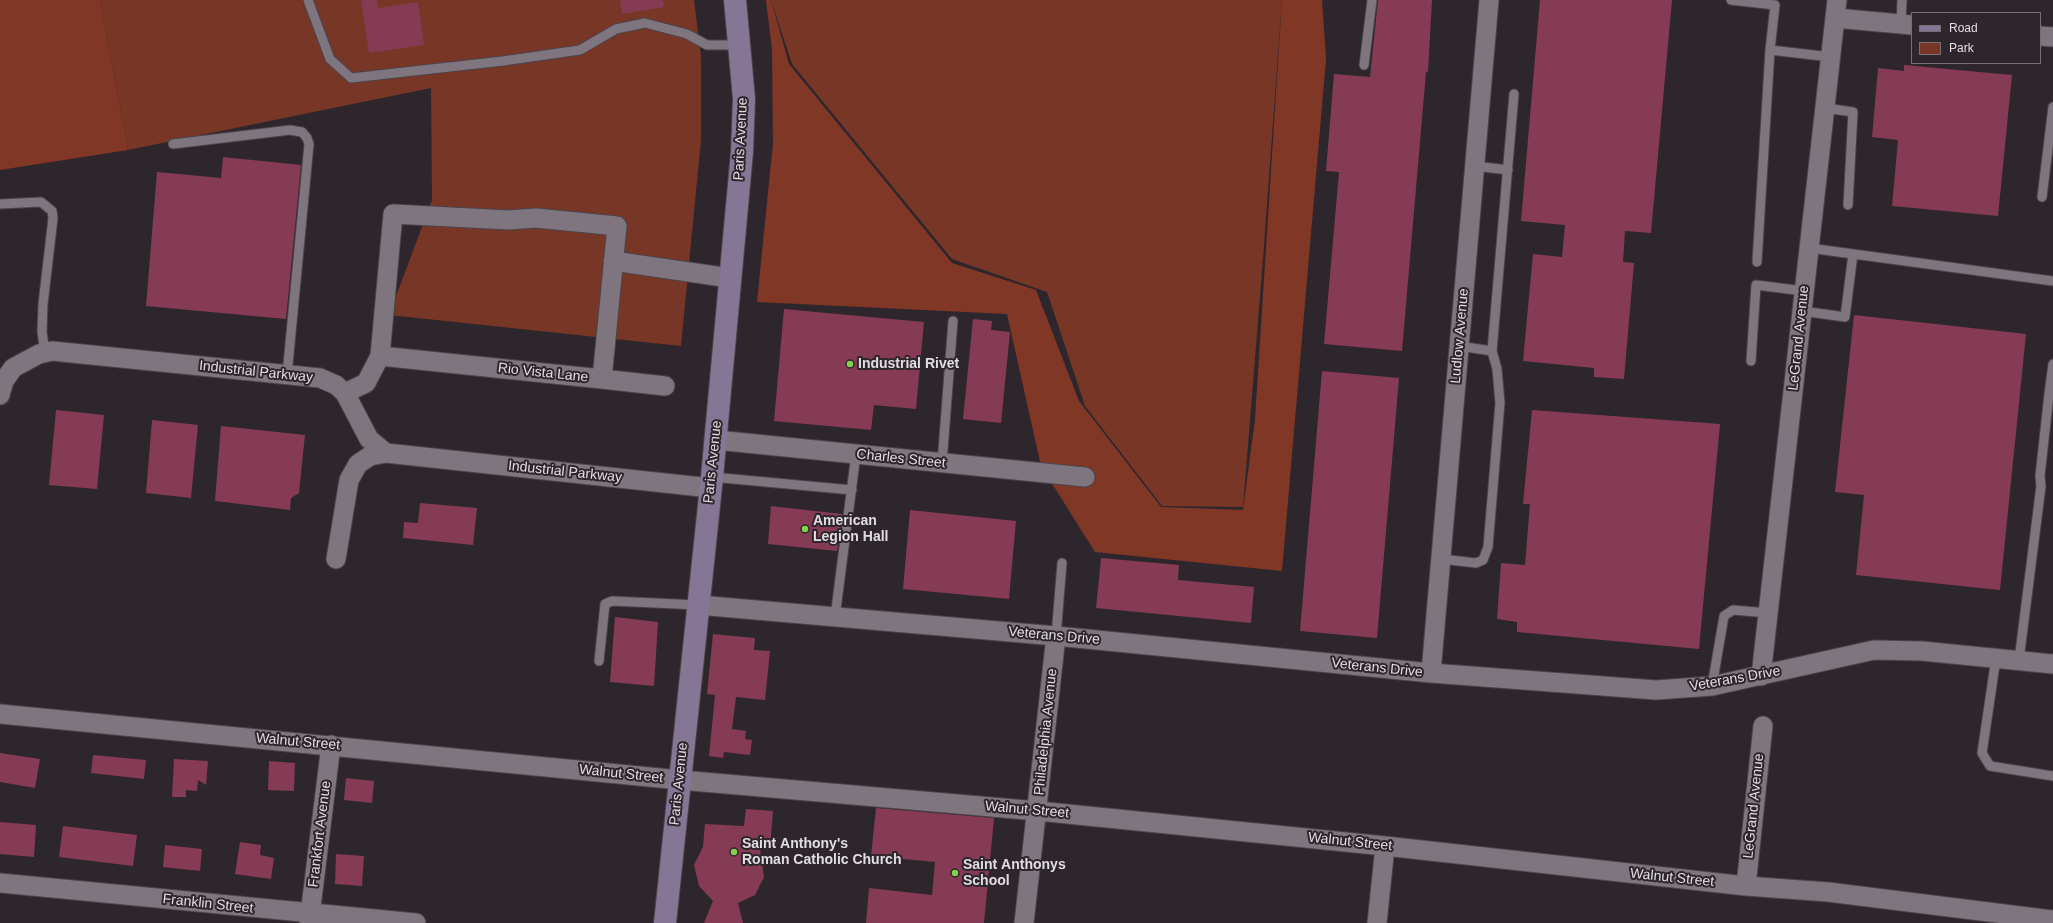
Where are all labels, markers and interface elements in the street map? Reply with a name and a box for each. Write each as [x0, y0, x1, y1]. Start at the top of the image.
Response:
legend [1911, 12, 2041, 64]
text: Road [1949, 21, 1978, 35]
text: Park [1949, 41, 1974, 55]
street label: Paris Avenue [730, 97, 752, 181]
street label: LeGrand Avenue [1785, 285, 1813, 391]
street label: Ludlow Avenue [1447, 288, 1473, 384]
place label: Industrial Rivet [858, 356, 959, 372]
street label: Industrial Parkway [198, 358, 314, 386]
marker: Industrial Rivet [845, 359, 855, 369]
street label: Rio Vista Lane [497, 360, 589, 386]
street label: Paris Avenue [700, 420, 726, 504]
street label: Charles Street [856, 446, 946, 472]
street label: Industrial Parkway [507, 458, 623, 486]
place label: American Legion Hall [813, 513, 888, 546]
marker: American Legion Hall [800, 524, 810, 534]
street label: Veterans Drive [1008, 624, 1100, 648]
street label: Veterans Drive [1330, 655, 1424, 681]
street label: Veterans Drive [1688, 663, 1782, 695]
street label: Philadelphia Avenue [1031, 668, 1061, 796]
street label: Walnut Street [255, 730, 341, 754]
street label: Paris Avenue [666, 742, 692, 826]
street label: LeGrand Avenue [1740, 753, 1768, 859]
street label: Walnut Street [578, 761, 664, 787]
street label: Frankfort Avenue [305, 780, 335, 888]
street label: Walnut Street [984, 798, 1070, 822]
street label: Walnut Street [1307, 829, 1393, 855]
place label: Saint Anthony's Roman Catholic Church [742, 836, 901, 868]
marker: Saint Anthony's Roman Catholic Church [729, 847, 739, 857]
place label: Saint Anthonys School [963, 857, 1066, 890]
street label: Walnut Street [1629, 865, 1715, 891]
marker: Saint Anthonys School [950, 868, 960, 878]
street label: Franklin Street [162, 891, 254, 917]

